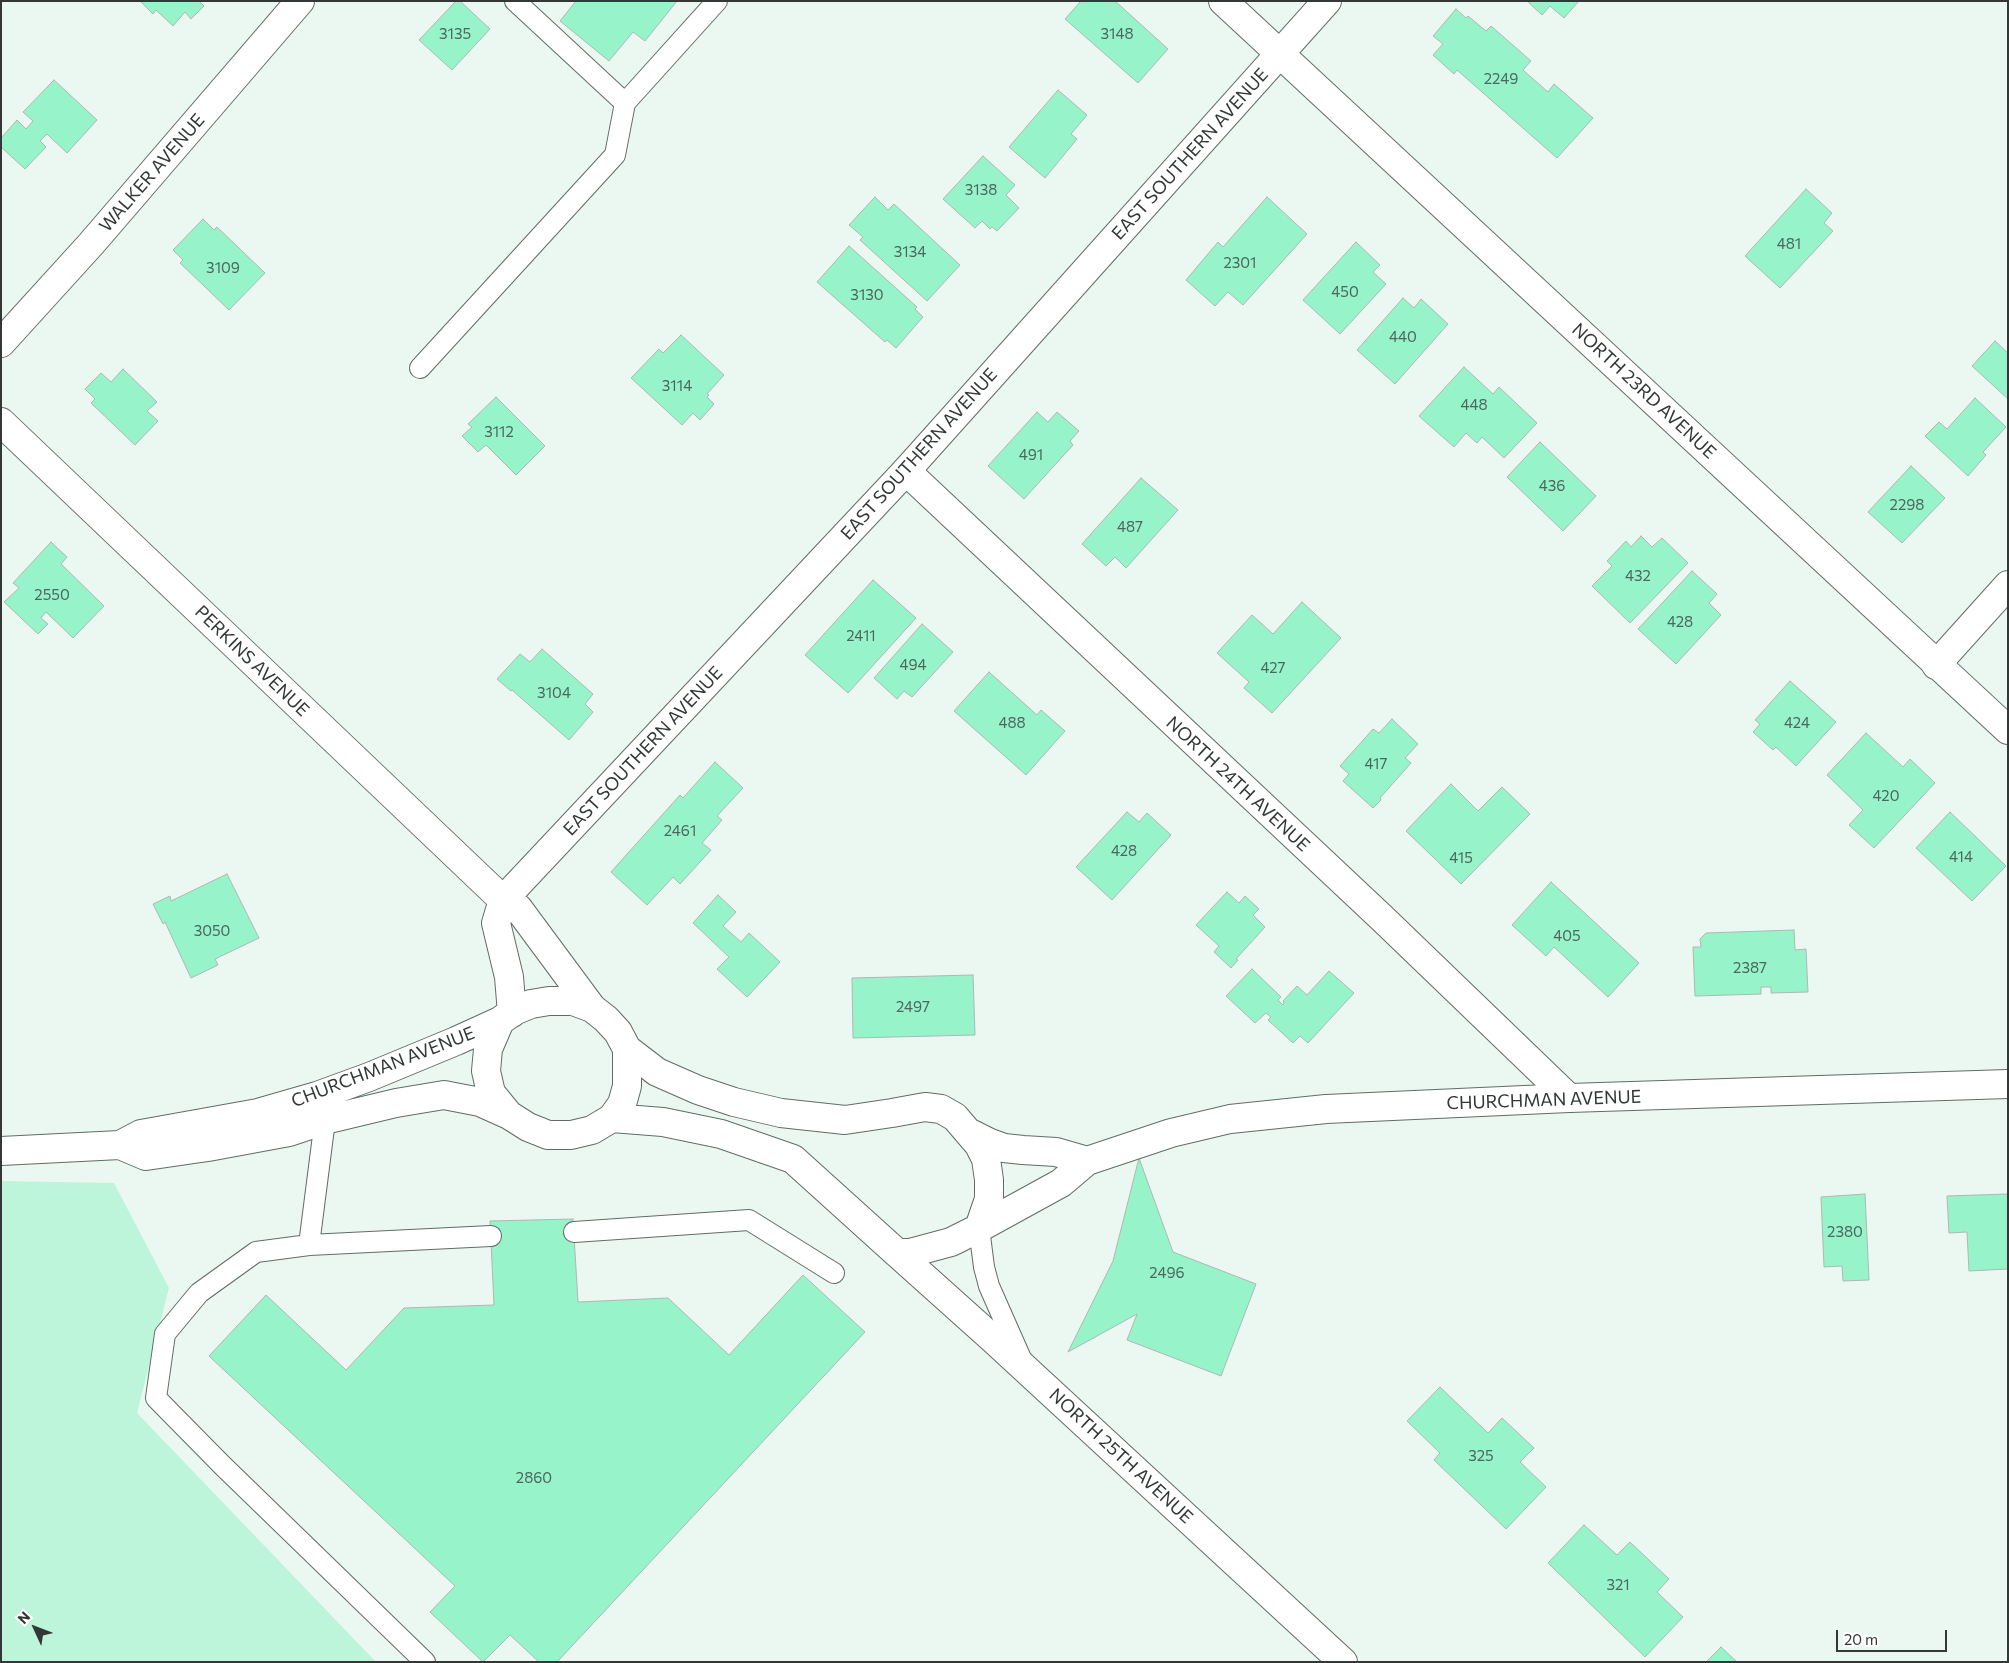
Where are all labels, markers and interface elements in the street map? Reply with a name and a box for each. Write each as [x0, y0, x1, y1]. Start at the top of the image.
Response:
house number: 3135 [439, 25, 471, 43]
house number: 3148 [1100, 25, 1134, 43]
street label: EAST SOUTHERN AVENUE [1107, 64, 1273, 244]
house number: 2249 [1484, 70, 1518, 88]
street label: WALKER AVENUE [95, 109, 209, 237]
house number: 3138 [965, 181, 997, 199]
house number: 481 [1777, 235, 1801, 253]
house number: 3134 [894, 243, 926, 261]
house number: 2301 [1223, 254, 1257, 272]
house number: 3109 [206, 259, 240, 277]
house number: 450 [1331, 283, 1359, 301]
house number: 3130 [850, 286, 884, 304]
street label: NORTH 23RD AVENUE [1568, 319, 1720, 463]
house number: 440 [1389, 328, 1417, 346]
street label: EAST SOUTHERN AVENUE [836, 364, 1002, 544]
house number: 3114 [662, 377, 692, 395]
house number: 448 [1460, 396, 1488, 414]
house number: 3112 [484, 423, 514, 441]
house number: 491 [1019, 446, 1043, 464]
house number: 436 [1539, 477, 1565, 495]
house number: 2298 [1890, 496, 1924, 514]
house number: 487 [1117, 518, 1143, 536]
house number: 432 [1625, 567, 1651, 585]
house number: 2550 [34, 586, 70, 604]
street label: PERKINS AVENUE [190, 601, 314, 721]
house number: 428 [1667, 613, 1693, 631]
house number: 2411 [846, 627, 876, 645]
house number: 494 [899, 656, 927, 674]
house number: 427 [1261, 659, 1285, 677]
street label: EAST SOUTHERN AVENUE [559, 662, 727, 840]
house number: 3104 [537, 684, 571, 702]
street label: NORTH 24TH AVENUE [1162, 712, 1314, 856]
house number: 488 [998, 714, 1026, 732]
house number: 424 [1784, 714, 1810, 732]
house number: 417 [1365, 755, 1387, 773]
house number: 420 [1873, 787, 1899, 805]
house number: 2461 [664, 822, 696, 840]
house number: 428 [1111, 842, 1137, 860]
house number: 414 [1949, 848, 1973, 866]
house number: 415 [1449, 849, 1473, 867]
house number: 3050 [194, 922, 230, 940]
house number: 405 [1553, 927, 1581, 945]
house number: 2387 [1733, 959, 1767, 977]
house number: 2497 [896, 998, 930, 1016]
street label: CHURCHMAN AVENUE [288, 1022, 478, 1112]
street label: CHURCHMAN AVENUE [1446, 1086, 1642, 1114]
house number: 2380 [1827, 1223, 1863, 1241]
house number: 2496 [1149, 1264, 1185, 1282]
street label: NORTH 25TH AVENUE [1045, 1384, 1197, 1528]
house number: 325 [1468, 1447, 1494, 1465]
house number: 2860 [516, 1469, 552, 1487]
house number: 321 [1606, 1576, 1630, 1594]
north arrow [10, 1603, 60, 1653]
text: N [14, 1608, 33, 1627]
scale bar [1839, 1620, 1950, 1652]
text: 20 m [1844, 1630, 1878, 1648]

